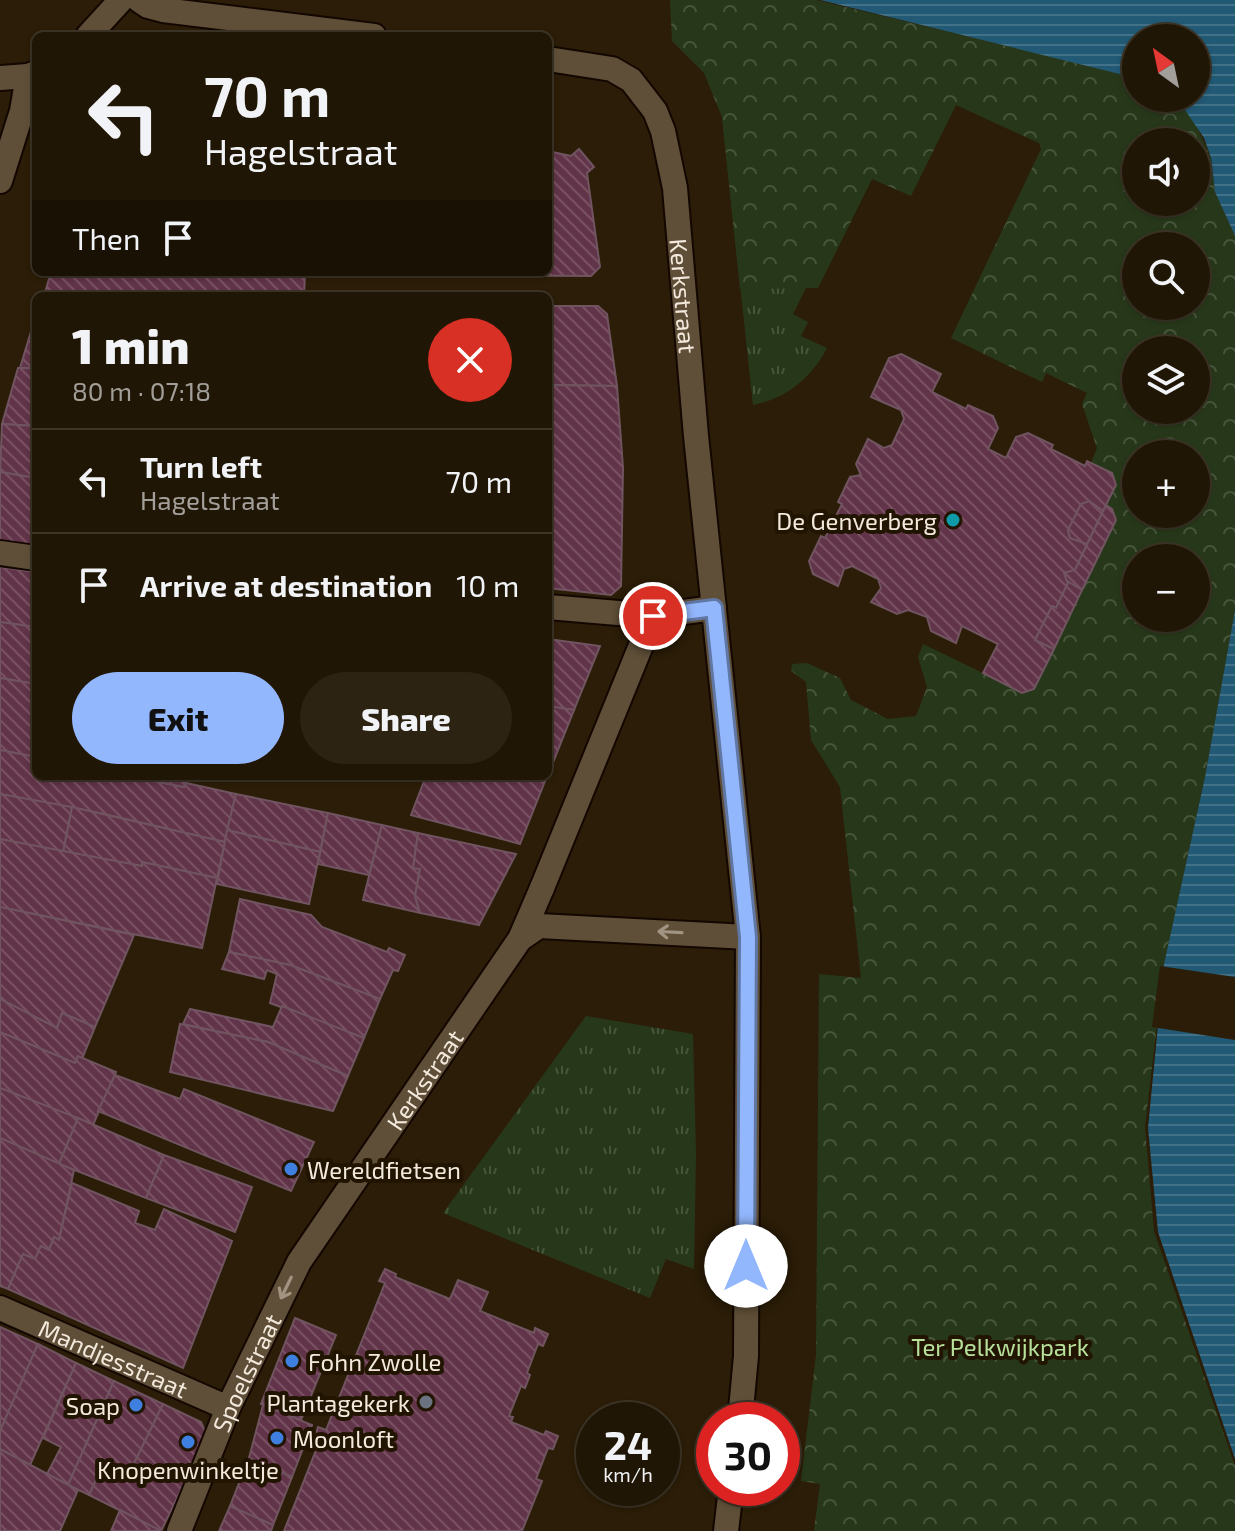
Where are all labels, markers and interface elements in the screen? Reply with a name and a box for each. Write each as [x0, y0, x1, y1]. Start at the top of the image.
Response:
north arrow [1122, 24, 1210, 112]
map controls [1122, 24, 1210, 632]
text: 70 m [204, 61, 330, 128]
icon: left [72, 64, 176, 168]
button: sound [1122, 128, 1210, 216]
text: Hagelstraat [204, 129, 397, 172]
icon: arrive [156, 216, 200, 260]
text: Then [72, 220, 140, 256]
button: search [1122, 232, 1210, 320]
street label: Kerkstraat [665, 237, 703, 354]
text: 1 min [72, 316, 190, 374]
button: close [428, 318, 512, 402]
button: layers [1122, 336, 1210, 424]
text: 80 m · 07:18 [72, 375, 211, 406]
button: + [1122, 440, 1210, 528]
text: Turn left [140, 448, 262, 484]
icon: left [72, 459, 116, 503]
text: 70 m [446, 463, 512, 499]
text: Hagelstraat [140, 484, 280, 515]
place label: De Genverberg [776, 506, 937, 535]
marker: De Genverberg [944, 511, 962, 529]
button: − [1122, 544, 1210, 632]
icon: arrive [72, 563, 116, 607]
text: Arrive at destination [140, 567, 432, 603]
text: 10 m [456, 567, 519, 603]
pin [619, 582, 687, 650]
icon: arrive [631, 594, 675, 638]
button: Exit [72, 672, 284, 764]
button: Share [300, 672, 512, 764]
one-way arrow [657, 924, 684, 939]
street label: Kerkstraat [379, 1024, 468, 1135]
place label: Wereldfietsen [307, 1155, 461, 1184]
marker: Wereldfietsen [282, 1160, 300, 1178]
position arrow [704, 1224, 788, 1308]
one-way arrow [278, 1276, 294, 1300]
street label: Spoelstraat [206, 1309, 286, 1436]
street label: Mandjesstraat [35, 1312, 192, 1403]
park label: Ter Pelkwijkpark [911, 1332, 1089, 1361]
place label: Fohn Zwolle [308, 1347, 441, 1376]
marker: Fohn Zwolle [283, 1352, 301, 1370]
place label: Plantagekerk [267, 1388, 410, 1417]
place label: Soap [66, 1391, 120, 1420]
marker: Plantagekerk [417, 1393, 435, 1411]
marker: Soap [127, 1396, 145, 1414]
speed limit sign: 30 [696, 1402, 800, 1506]
text: 24 [604, 1420, 652, 1468]
place label: Moonloft [293, 1424, 394, 1453]
marker: Moonloft [268, 1429, 286, 1447]
marker: Knopenwinkeltje [179, 1433, 197, 1451]
place label: Knopenwinkeltje [97, 1455, 279, 1484]
text: km/h [603, 1462, 653, 1486]

